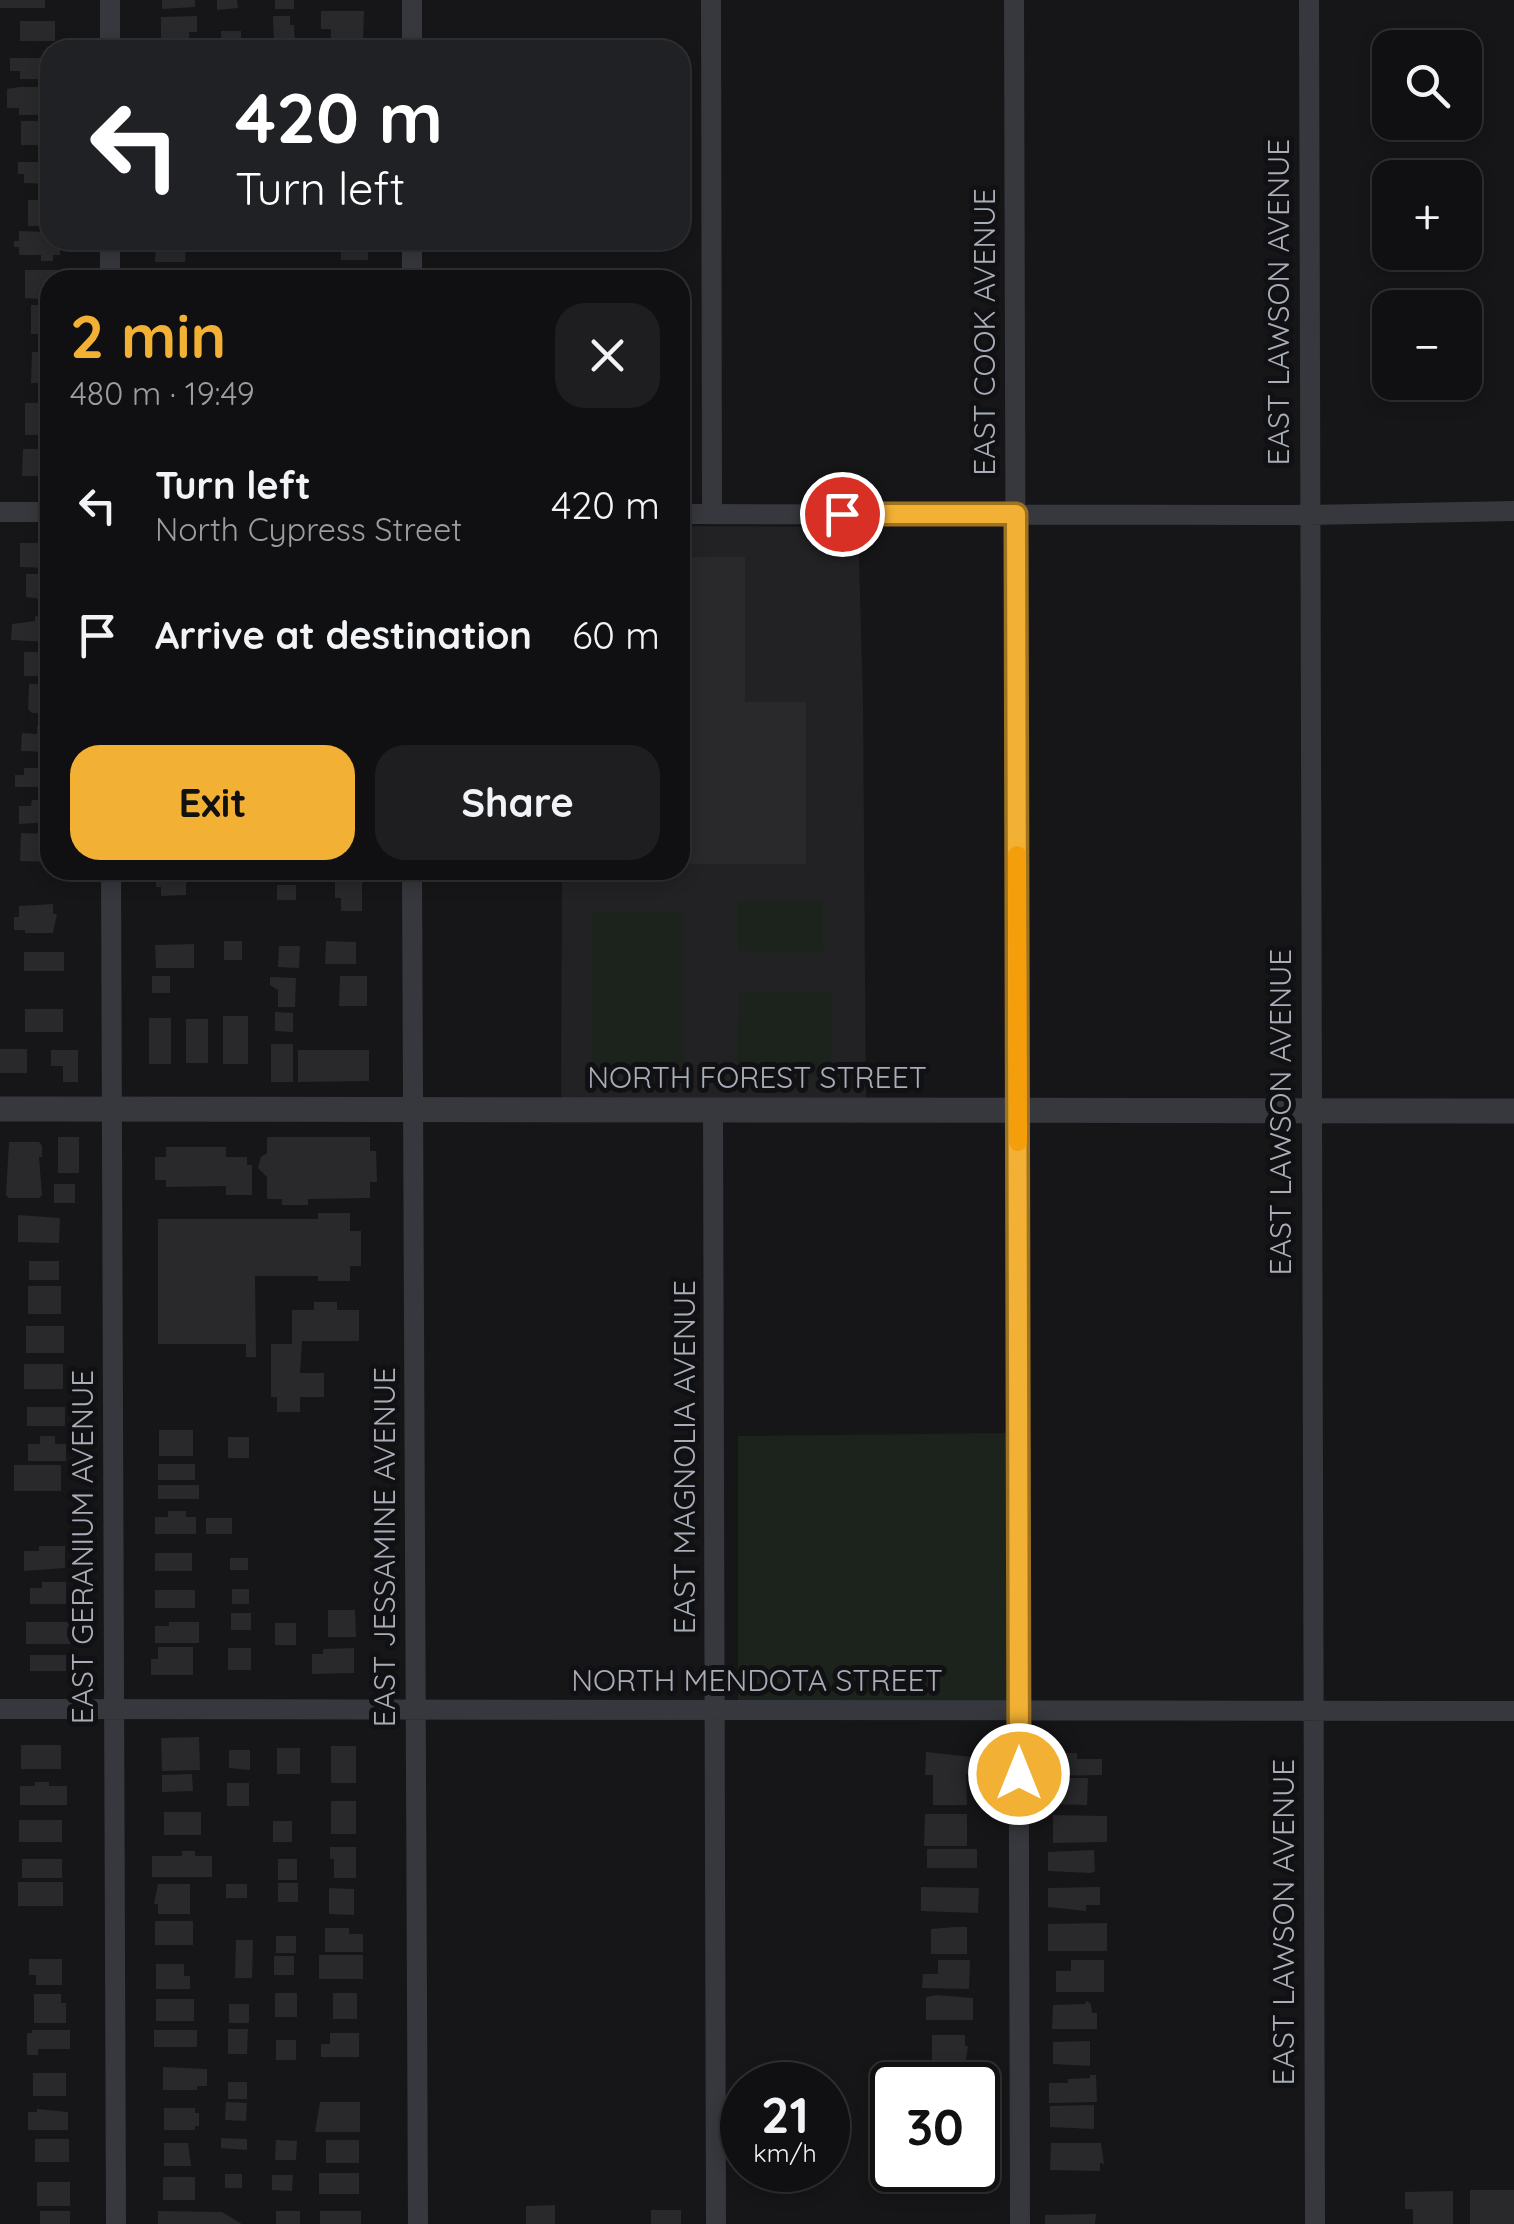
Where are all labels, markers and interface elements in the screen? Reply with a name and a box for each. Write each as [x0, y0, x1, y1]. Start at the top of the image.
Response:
map controls [1372, 30, 1482, 400]
button: search [1372, 30, 1482, 140]
text: 420 m [235, 73, 443, 161]
icon: left [70, 80, 200, 210]
street label: EAST LAWSON AVENUE [1259, 139, 1297, 465]
text: Turn left [235, 160, 405, 216]
button: + [1372, 160, 1482, 270]
street label: EAST COOK AVENUE [965, 188, 1003, 476]
button: − [1372, 290, 1482, 400]
text: 2 min [70, 298, 226, 373]
button: close [555, 303, 660, 408]
text: 480 m · 19:49 [70, 373, 255, 413]
text: Turn left [155, 461, 311, 509]
pin [800, 472, 885, 557]
icon: left [70, 478, 125, 533]
text: 420 m [551, 481, 660, 529]
icon: arrive [815, 487, 870, 542]
text: North Cypress Street [155, 509, 462, 549]
icon: arrive [70, 608, 125, 663]
text: Arrive at destination [155, 611, 532, 659]
text: 60 m [572, 611, 660, 659]
button: Exit [70, 745, 355, 860]
button: Share [375, 745, 660, 860]
street label: EAST LAWSON AVENUE [1261, 949, 1299, 1275]
street label: NORTH FOREST STREET [587, 1058, 927, 1096]
street label: EAST MAGNOLIA AVENUE [665, 1280, 703, 1634]
street label: EAST JESSAMINE AVENUE [365, 1367, 403, 1727]
street label: EAST GERANIUM AVENUE [63, 1370, 101, 1724]
street label: NORTH MENDOTA STREET [571, 1661, 943, 1699]
position arrow [967, 1722, 1071, 1826]
street label: EAST LAWSON AVENUE [1264, 1759, 1302, 2085]
speed limit sign: 30 [870, 2062, 1000, 2192]
text: 21 [761, 2083, 809, 2146]
text: km/h [753, 2137, 817, 2168]

